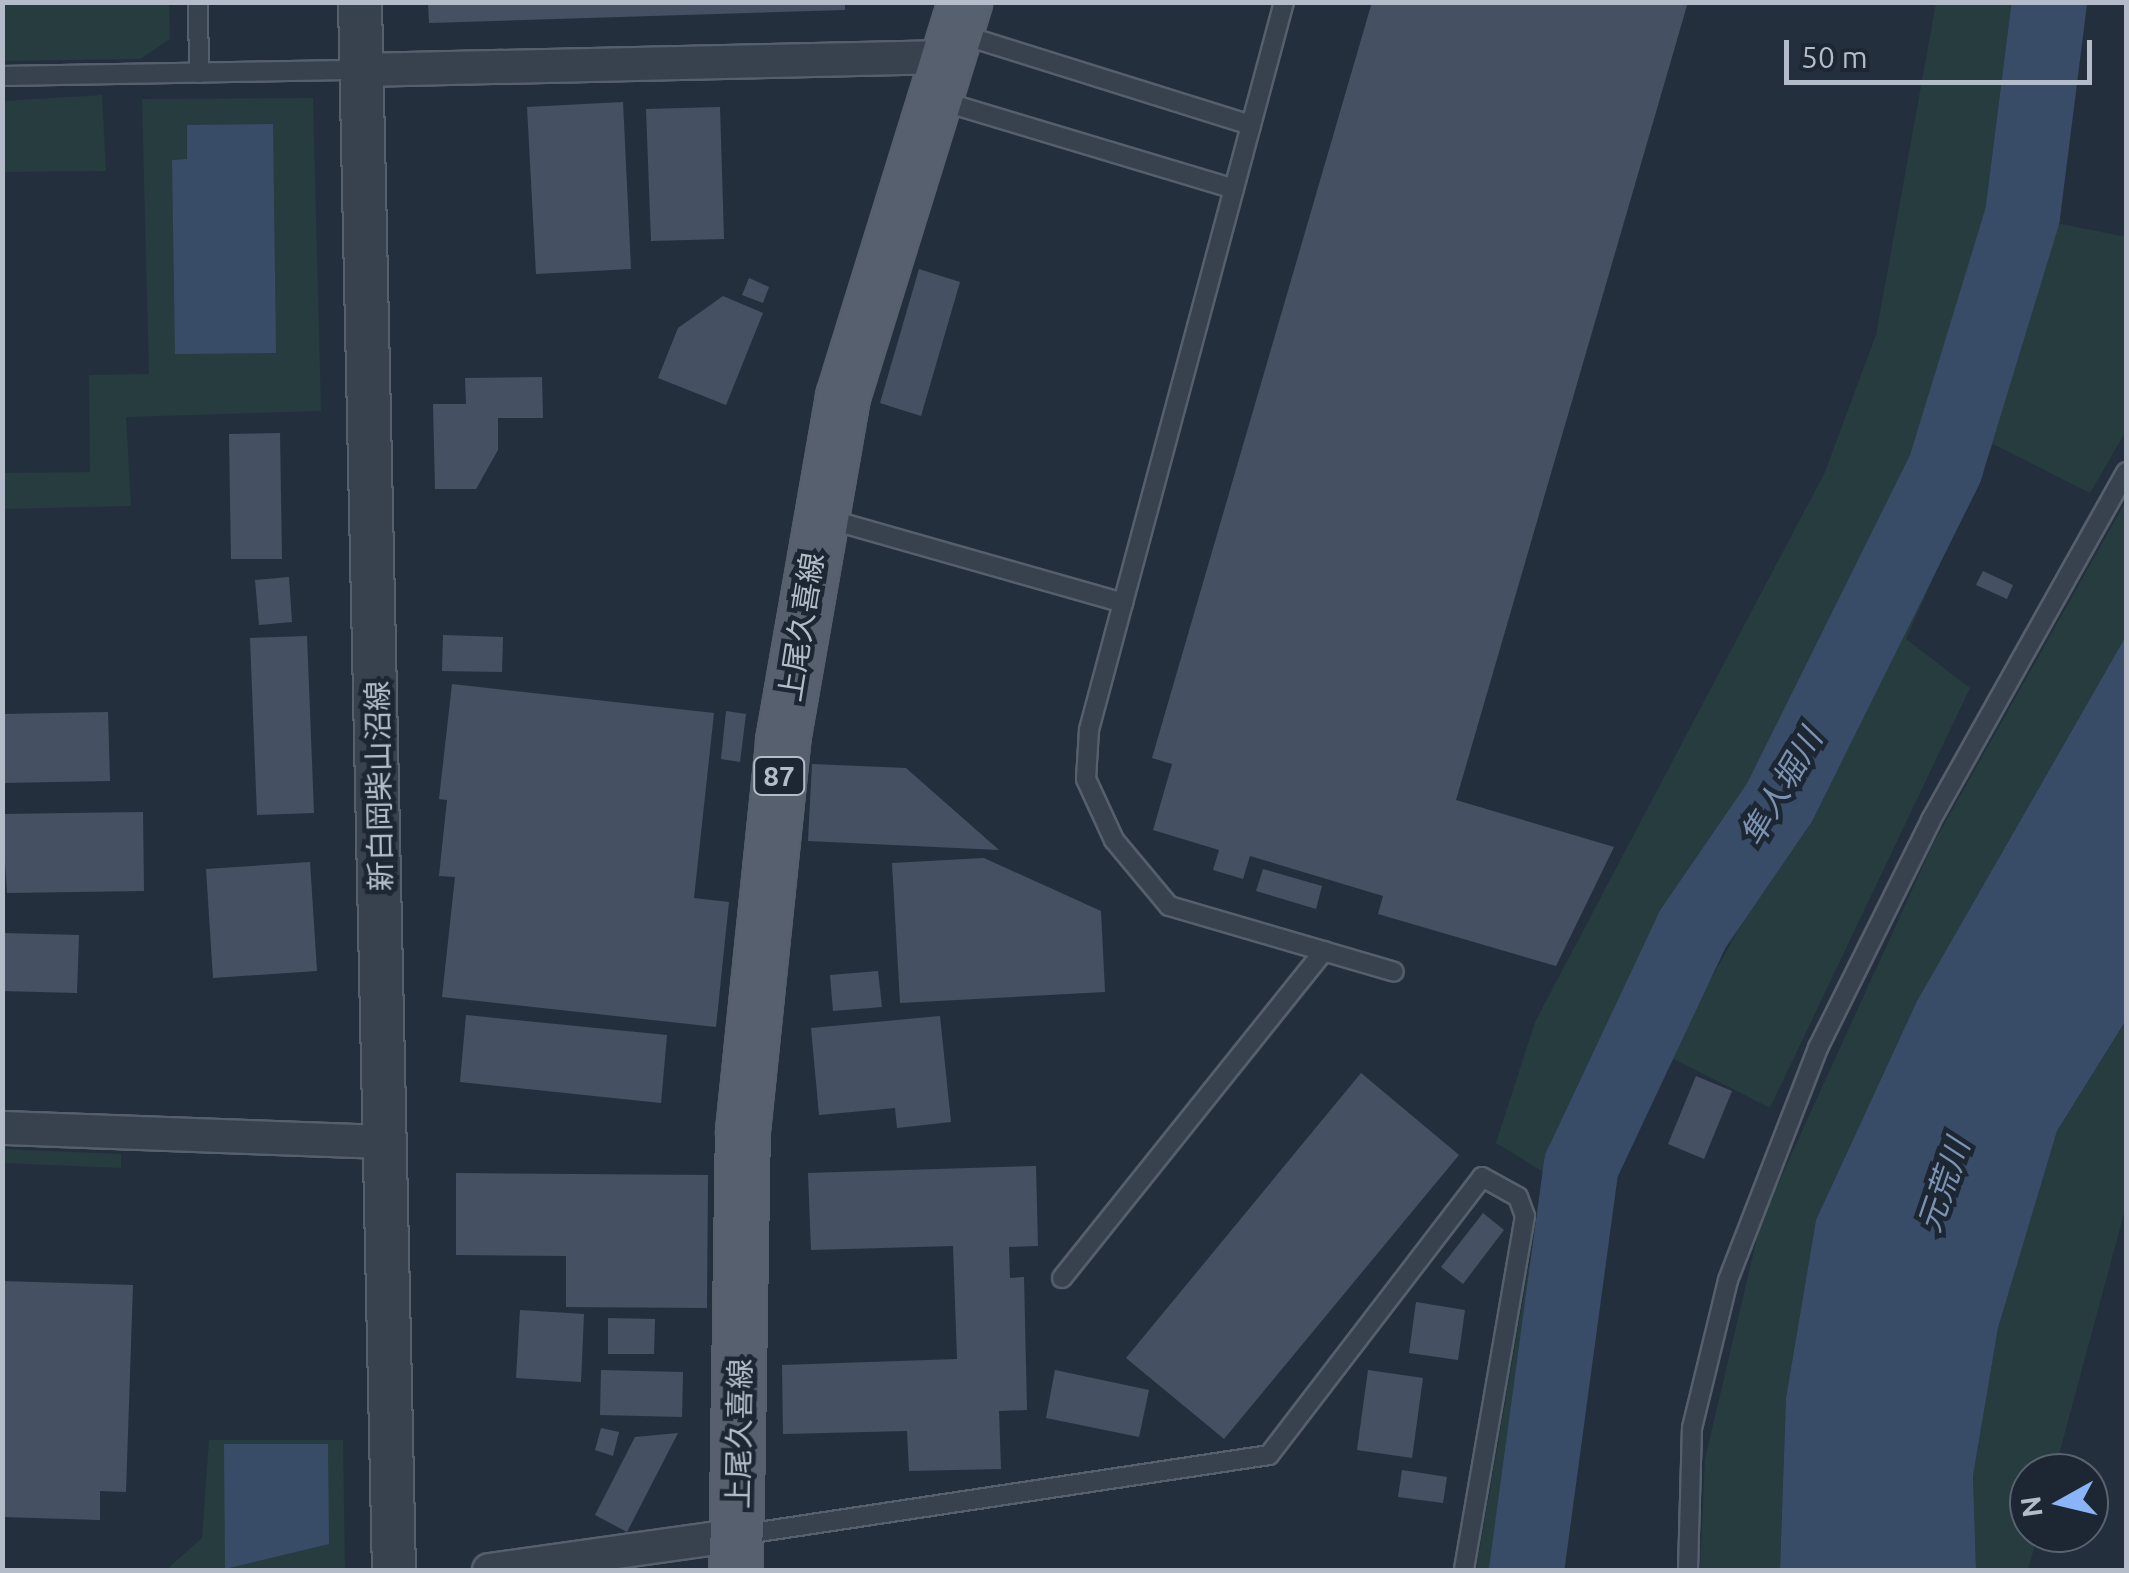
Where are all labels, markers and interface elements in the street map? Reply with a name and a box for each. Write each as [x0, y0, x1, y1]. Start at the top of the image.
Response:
scale bar [1789, 20, 2096, 82]
text: 50 m [1801, 40, 1868, 74]
street label: 上尾久喜線 [771, 550, 831, 704]
street label: 新白岡柴山沼線 [359, 681, 399, 891]
water label: 隼人堀川 [1732, 722, 1830, 852]
road number: 87 [752, 753, 806, 799]
water label: 元荒川 [1909, 1133, 1977, 1237]
street label: 上尾久喜線 [720, 1359, 758, 1509]
north arrow [2009, 1453, 2109, 1553]
text: N [2014, 1494, 2048, 1519]

